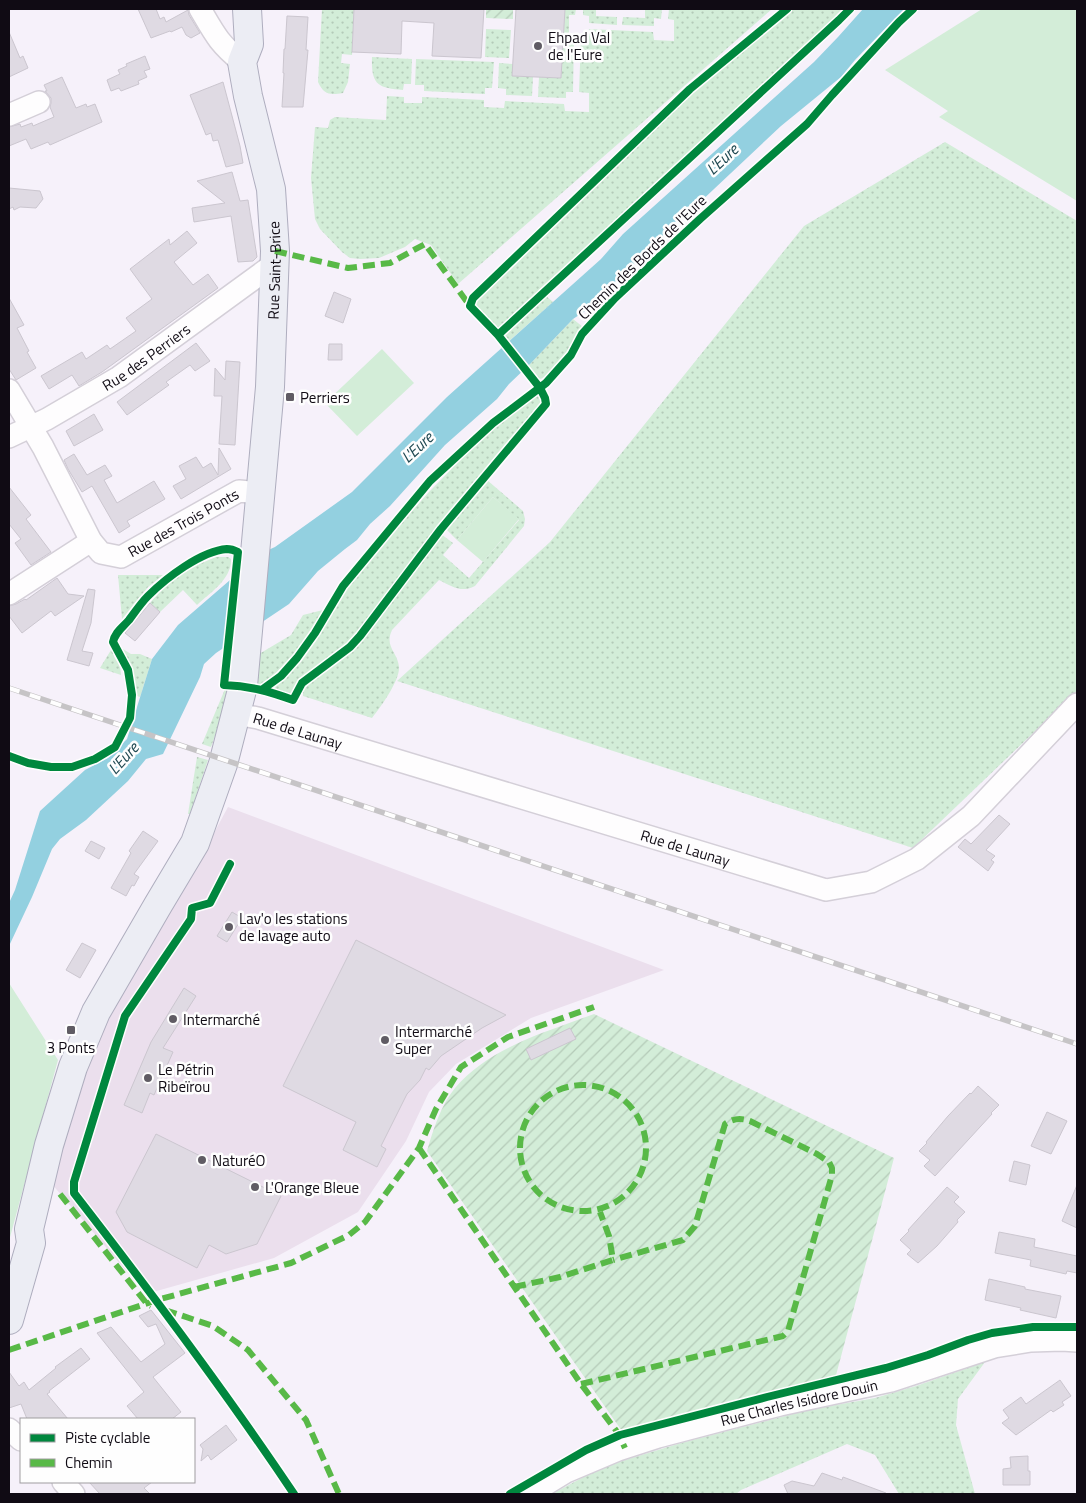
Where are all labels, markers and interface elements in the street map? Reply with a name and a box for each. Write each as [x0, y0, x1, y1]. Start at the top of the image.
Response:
place label: Ehpad Val de l'Eure [548, 26, 610, 66]
marker: Ehpad Val de l'Eure [532, 40, 544, 52]
water label: L'Eure [700, 137, 745, 180]
street label: Chemin des Bords de l'Eure [572, 189, 712, 325]
street label: Rue Saint-Brice [261, 220, 287, 320]
street label: Rue des Perriers [97, 317, 195, 396]
place label: Perriers [300, 386, 350, 409]
marker: Perriers [284, 391, 296, 403]
water label: L'Eure [395, 425, 440, 468]
street label: Rue des Trois Ponts [123, 482, 243, 563]
street label: Rue de Launay [250, 706, 345, 755]
water label: L'Eure [102, 735, 145, 780]
street label: Rue de Launay [638, 823, 733, 872]
place label: Lav'o les stations de lavage auto [239, 907, 348, 947]
marker: Lav'o les stations de lavage auto [223, 921, 235, 933]
place label: Intermarché [183, 1008, 260, 1031]
marker: Intermarché [167, 1013, 179, 1025]
place label: Intermarché Super [395, 1020, 472, 1060]
marker: 3 Ponts [65, 1024, 77, 1036]
marker: Intermarché Super [379, 1034, 391, 1046]
place label: 3 Ponts [47, 1036, 95, 1059]
place label: Le Pétrin Ribeïrou [158, 1058, 214, 1098]
marker: Le Pétrin Ribeïrou [142, 1072, 154, 1084]
place label: NaturéO [212, 1149, 266, 1172]
marker: NaturéO [196, 1154, 208, 1166]
place label: L'Orange Bleue [265, 1176, 359, 1199]
marker: L'Orange Bleue [249, 1181, 261, 1193]
street label: Rue Charles Isidore Douin [718, 1373, 880, 1432]
legend [20, 1418, 195, 1483]
text: Piste cyclable [65, 1426, 150, 1449]
text: Chemin [65, 1451, 113, 1474]

